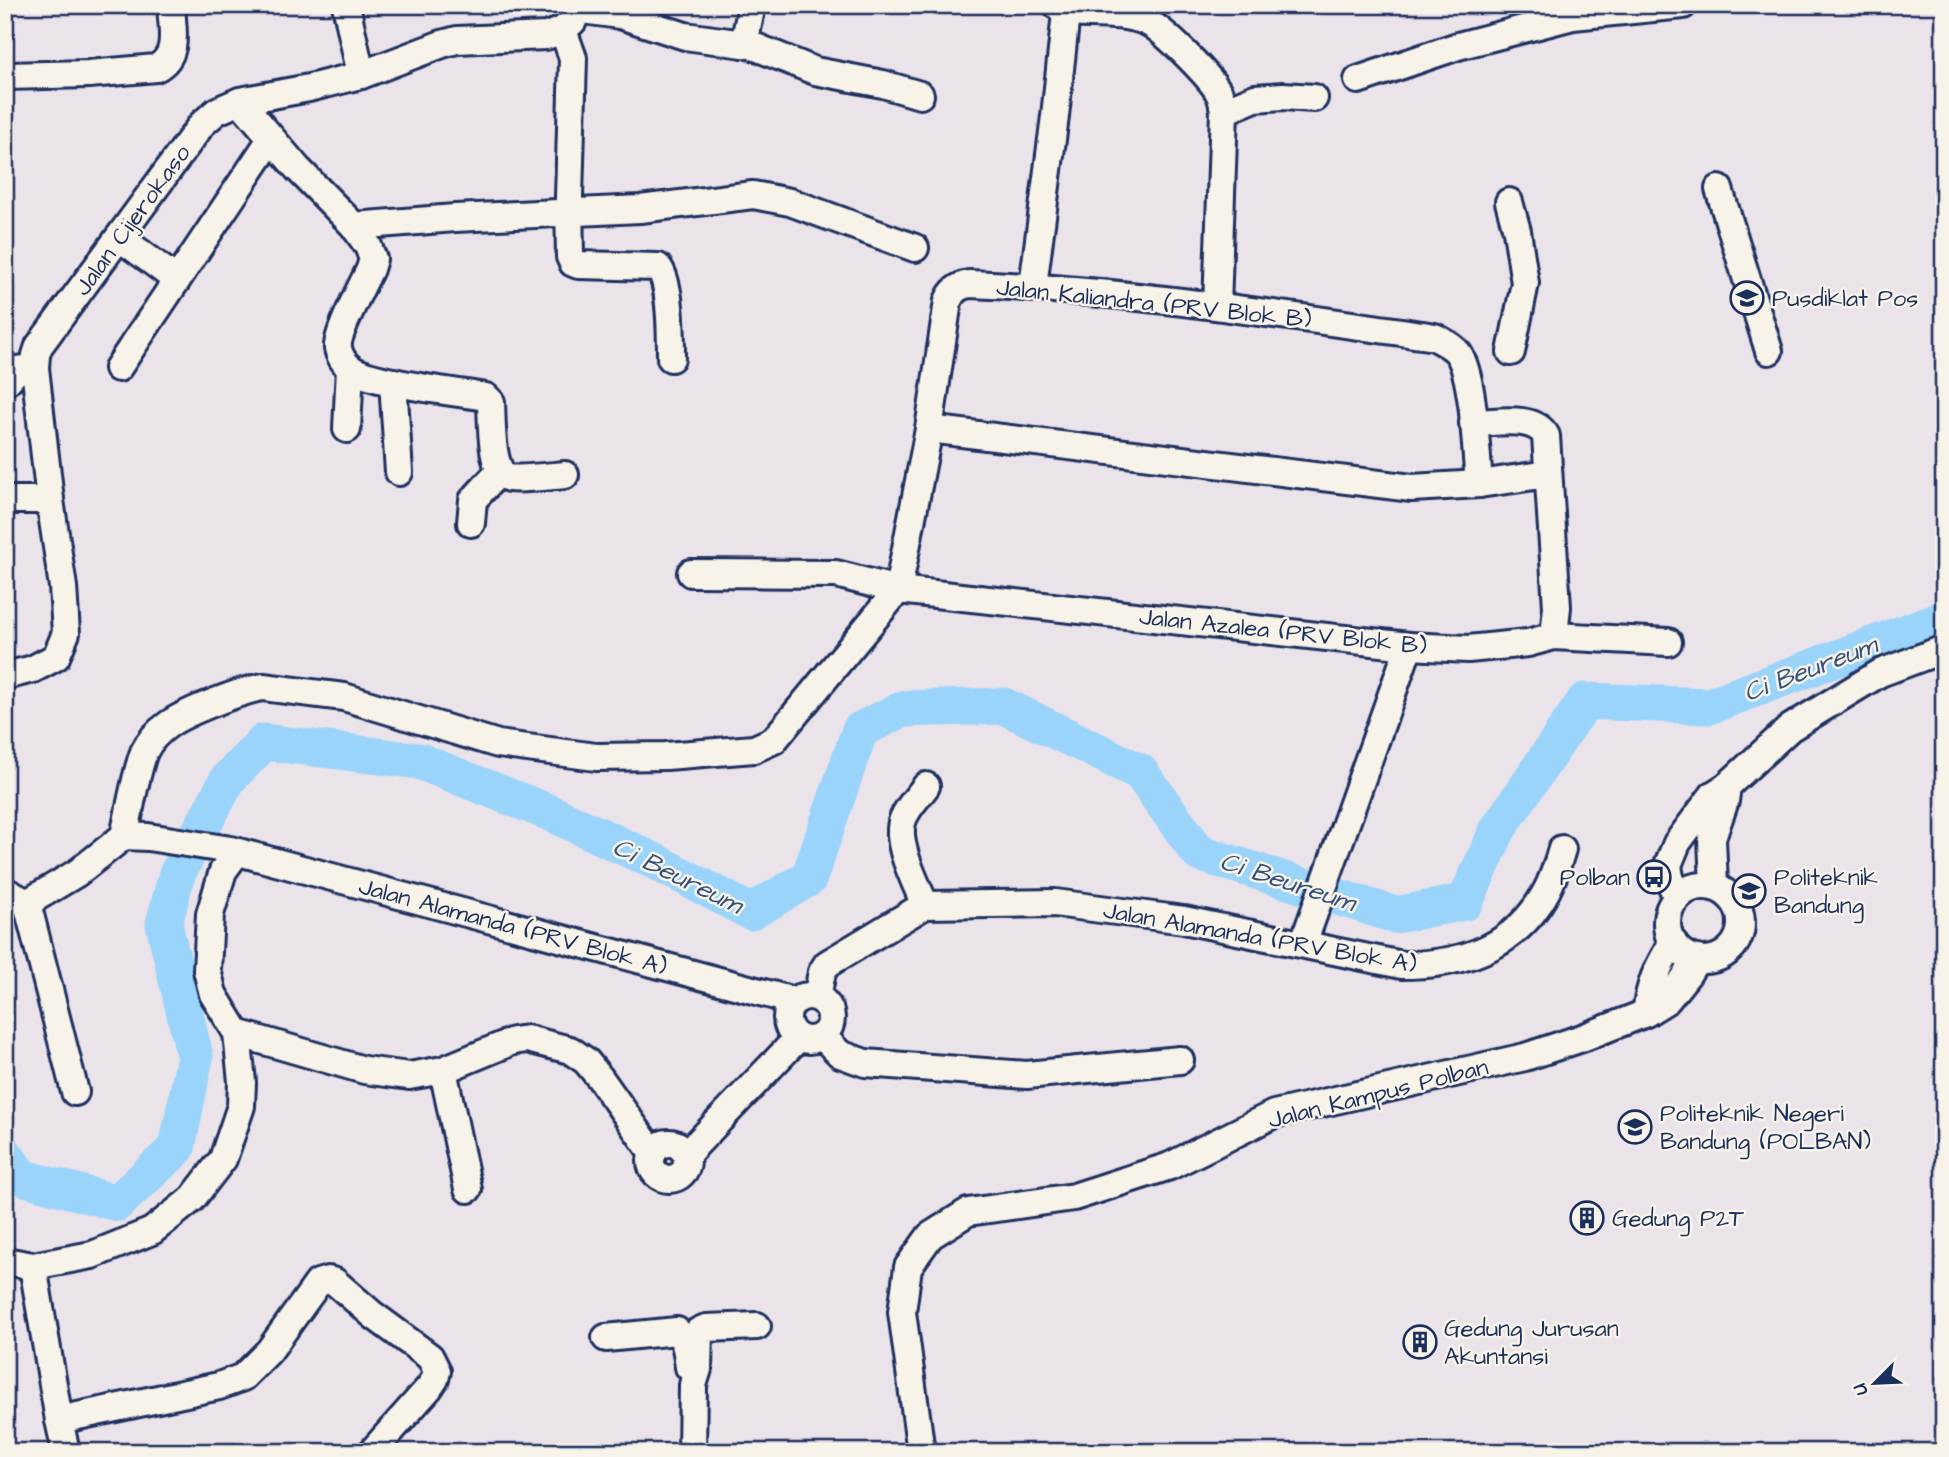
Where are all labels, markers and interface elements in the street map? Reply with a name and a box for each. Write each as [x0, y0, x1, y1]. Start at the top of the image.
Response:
street label: Jalan Cijerokaso [66, 138, 200, 303]
street label: Jalan Kaliandra (PRV Blok B) [995, 271, 1313, 337]
school or university icon: Pusdiklat Pos [1728, 279, 1766, 317]
place label: Pusdiklat Pos [1772, 282, 1918, 316]
street label: Jalan Azalea (PRV Blok B) [1137, 600, 1428, 664]
water label: Ci Beureum [1738, 626, 1885, 711]
water label: Ci Beureum [607, 829, 751, 924]
water label: Ci Beureum [1215, 843, 1363, 922]
bus stop icon: Polban [1635, 858, 1673, 896]
place label: Polban [1560, 861, 1630, 895]
place label: Politeknik Bandung [1774, 861, 1878, 924]
street label: Jalan Alamanda (PRV Blok A) [355, 869, 671, 984]
school or university icon: Politeknik Bandung [1730, 872, 1768, 910]
street label: Jalan Alamanda (PRV Blok A) [1100, 894, 1419, 982]
street label: Jalan Kampus Polban [1265, 1050, 1492, 1138]
place label: Politeknik Negeri Bandung (POLBAN) [1660, 1097, 1871, 1160]
school or university icon: Politeknik Negeri Bandung (POLBAN) [1616, 1108, 1654, 1146]
building icon: Gedung P2T [1568, 1199, 1606, 1237]
place label: Gedung P2T [1612, 1202, 1744, 1237]
place label: Gedung Jurusan Akuntansi [1444, 1312, 1619, 1374]
building icon: Gedung Jurusan Akuntansi [1401, 1323, 1439, 1361]
north arrow [1840, 1348, 1910, 1418]
text: U [1846, 1379, 1875, 1400]

